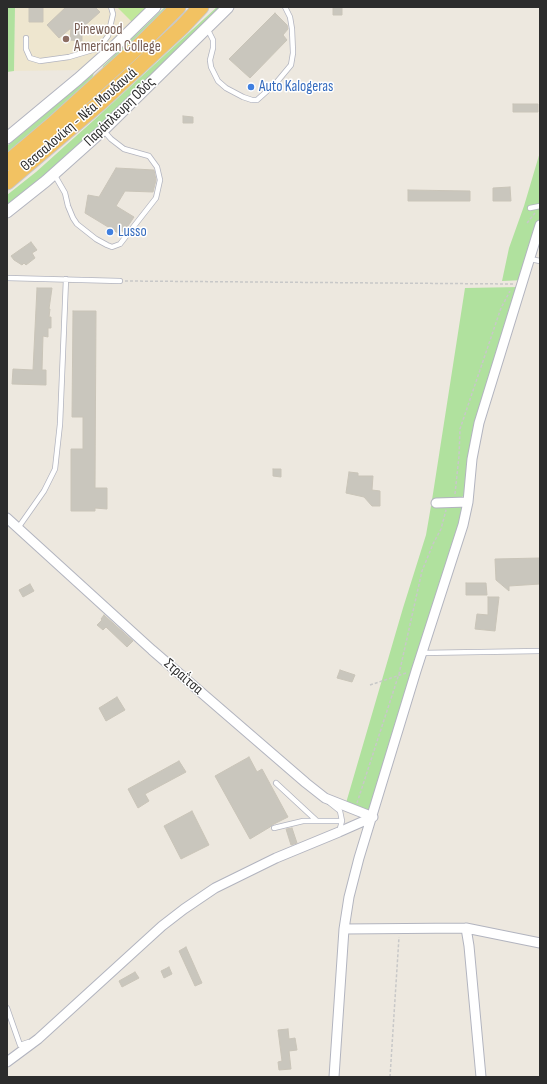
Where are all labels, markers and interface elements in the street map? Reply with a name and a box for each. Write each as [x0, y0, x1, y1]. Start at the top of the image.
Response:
place label: Pinewood American College [74, 21, 161, 56]
marker: Pinewood American College [61, 34, 71, 44]
street label: Θεσσαλονίκη - Νέα Μουδανιά [17, 65, 141, 175]
street label: Παράπλευρη Οδός [81, 74, 159, 150]
place label: Auto Kalogeras [259, 78, 333, 96]
marker: Auto Kalogeras [246, 82, 256, 92]
place label: Lusso [118, 223, 147, 241]
marker: Lusso [105, 227, 115, 237]
street label: Στραΐτσα [160, 655, 206, 699]

